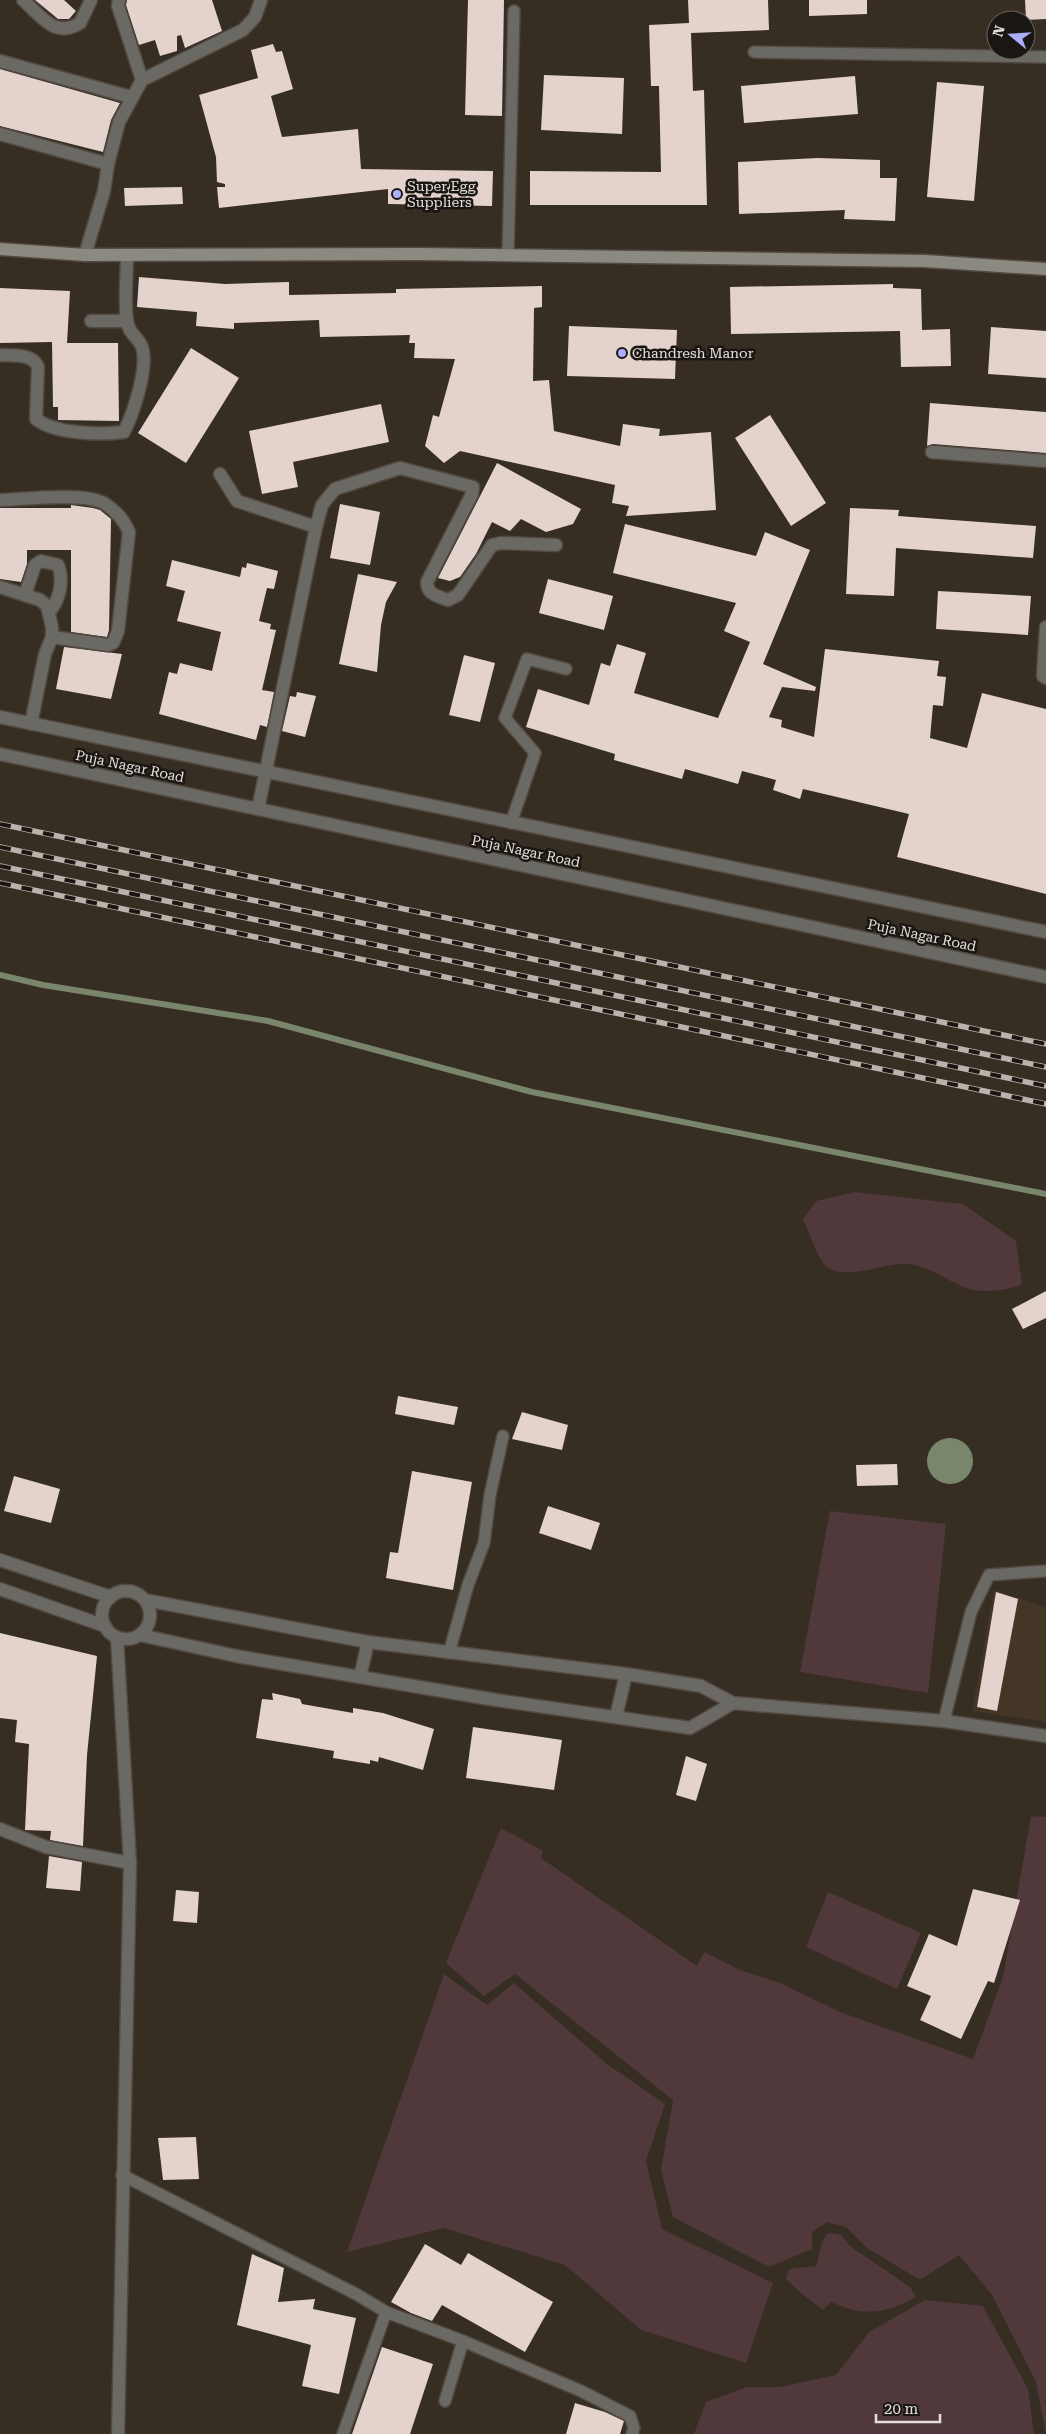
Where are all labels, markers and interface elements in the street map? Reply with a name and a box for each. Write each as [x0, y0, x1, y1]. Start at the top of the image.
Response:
north arrow [986, 10, 1036, 60]
text: N [989, 23, 1008, 39]
place label: Super Egg Suppliers [407, 178, 476, 210]
marker: Super Egg Suppliers [391, 188, 403, 200]
place label: Chandresh Manor [632, 345, 754, 361]
marker: Chandresh Manor [616, 347, 628, 359]
street label: Puja Nagar Road [74, 747, 186, 785]
street label: Puja Nagar Road [470, 832, 582, 870]
street label: Puja Nagar Road [866, 916, 978, 954]
scale bar [876, 2392, 940, 2424]
text: 20 m [884, 2400, 919, 2418]

